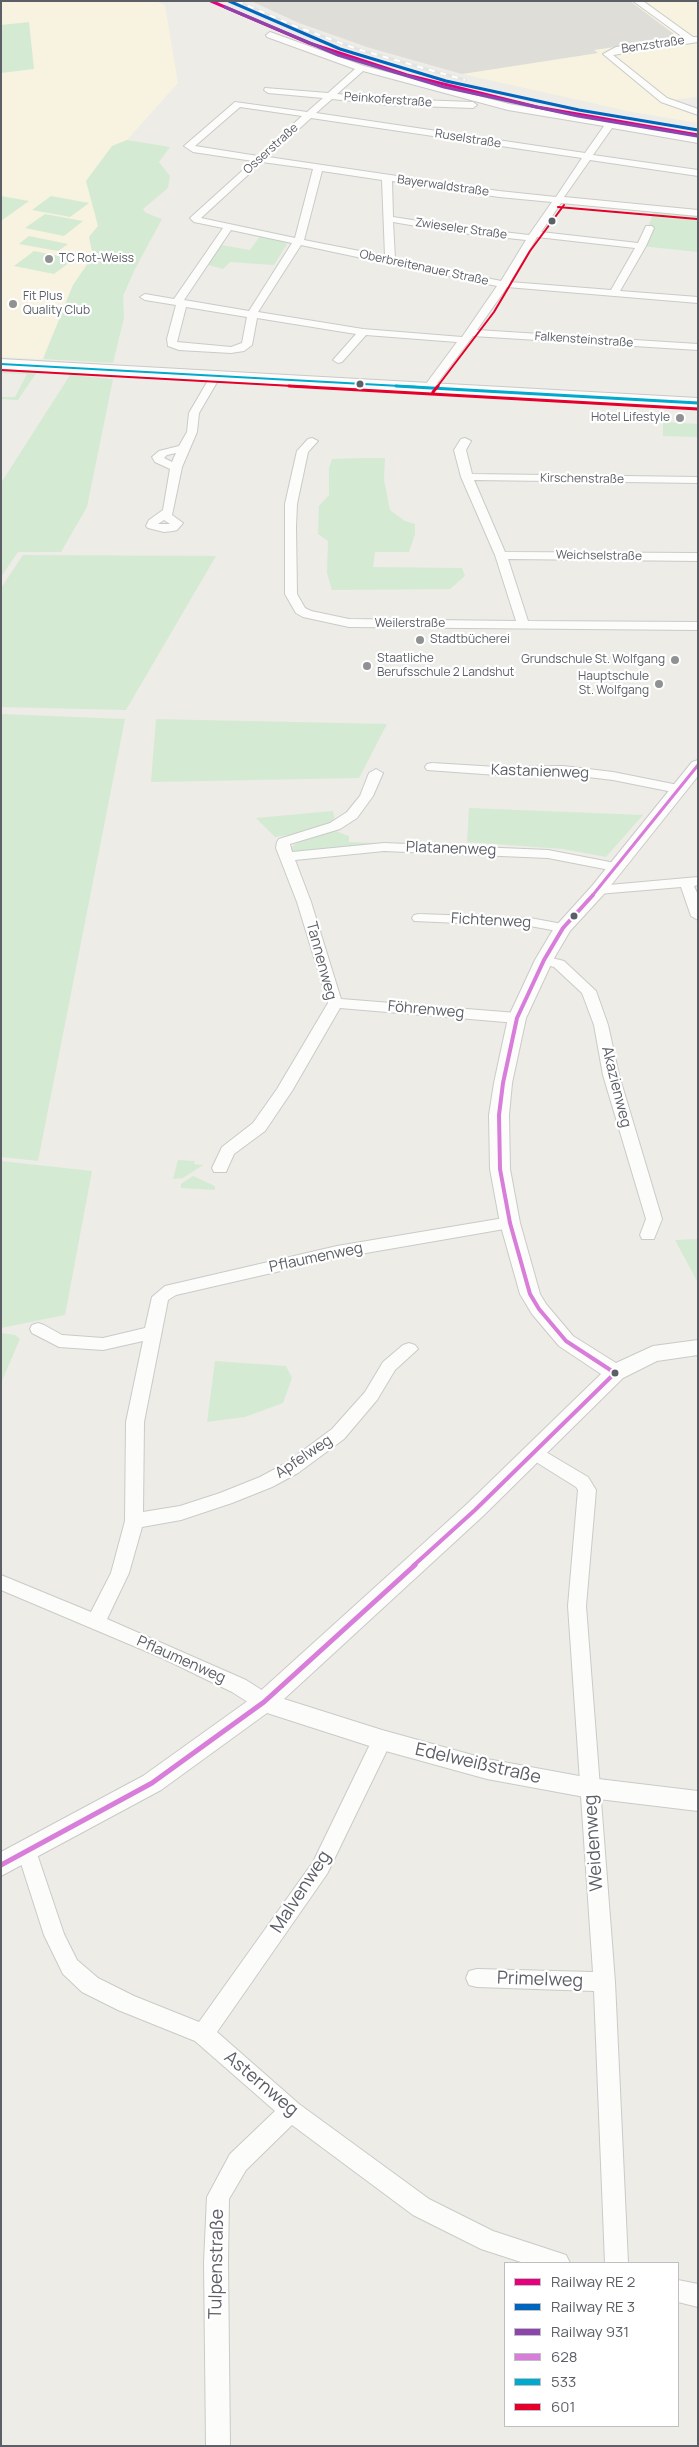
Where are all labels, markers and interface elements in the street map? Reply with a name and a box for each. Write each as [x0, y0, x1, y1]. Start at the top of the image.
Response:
street label: Benzstraße [620, 33, 686, 57]
street label: Peinkoferstraße [343, 90, 433, 110]
street label: Osserstraße [241, 121, 301, 177]
street label: Ruselstraße [434, 127, 502, 151]
street label: Bayerwaldstraße [396, 172, 490, 200]
street label: Zwieseler Straße [414, 215, 508, 243]
unlabelled marker [547, 216, 557, 226]
street label: Oberbreitenauer Straße [358, 247, 490, 289]
place label: TC Rot-Weiss [59, 252, 134, 266]
marker: TC Rot-Weiss [43, 253, 55, 265]
place label: Fit Plus Quality Club [23, 290, 90, 318]
marker: Fit Plus Quality Club [7, 298, 19, 310]
street label: Falkensteinstraße [534, 329, 634, 351]
unlabelled marker [355, 379, 365, 389]
place label: Hotel Lifestyle [591, 411, 670, 425]
marker: Hotel Lifestyle [674, 412, 686, 424]
street label: Kirschenstraße [540, 471, 624, 487]
street label: Weichselstraße [556, 548, 642, 564]
street label: Weilerstraße [375, 617, 445, 631]
place label: Stadtbücherei [430, 633, 510, 647]
marker: Stadtbücherei [414, 634, 426, 646]
place label: Staatliche Berufsschule 2 Landshut [377, 652, 514, 680]
place label: Grundschule St. Wolfgang [521, 653, 665, 667]
marker: Grundschule St. Wolfgang [669, 654, 681, 666]
marker: Staatliche Berufsschule 2 Landshut [361, 660, 373, 672]
place label: Hauptschule St. Wolfgang [578, 670, 649, 698]
marker: Hauptschule St. Wolfgang [653, 678, 665, 690]
street label: Kastanienweg [491, 761, 589, 783]
street label: Platanenweg [406, 838, 496, 860]
street label: Fichtenweg [450, 910, 532, 932]
unlabelled marker [569, 911, 579, 921]
street label: Tannenweg [302, 920, 340, 1002]
street label: Föhrenweg [387, 998, 465, 1022]
street label: Akazienweg [597, 1045, 635, 1129]
street label: Pflaumenweg [268, 1239, 364, 1277]
unlabelled marker [610, 1368, 620, 1378]
street label: Apfelweg [272, 1431, 336, 1483]
street label: Pflaumenweg [134, 1632, 228, 1688]
street label: Edelweißstraße [413, 1739, 543, 1789]
street label: Weidenweg [580, 1794, 608, 1892]
street label: Malvenweg [266, 1847, 336, 1937]
street label: Primelweg [497, 1968, 583, 1992]
street label: Asternweg [220, 2047, 302, 2121]
street label: Tulpenstraße [205, 2209, 229, 2319]
legend [504, 2262, 679, 2427]
text: Railway RE 2 [551, 2271, 635, 2292]
text: Railway RE 3 [551, 2296, 635, 2317]
text: Railway 931 [551, 2321, 629, 2342]
text: 628 [551, 2346, 578, 2367]
text: 533 [551, 2371, 576, 2392]
text: 601 [551, 2396, 575, 2417]

